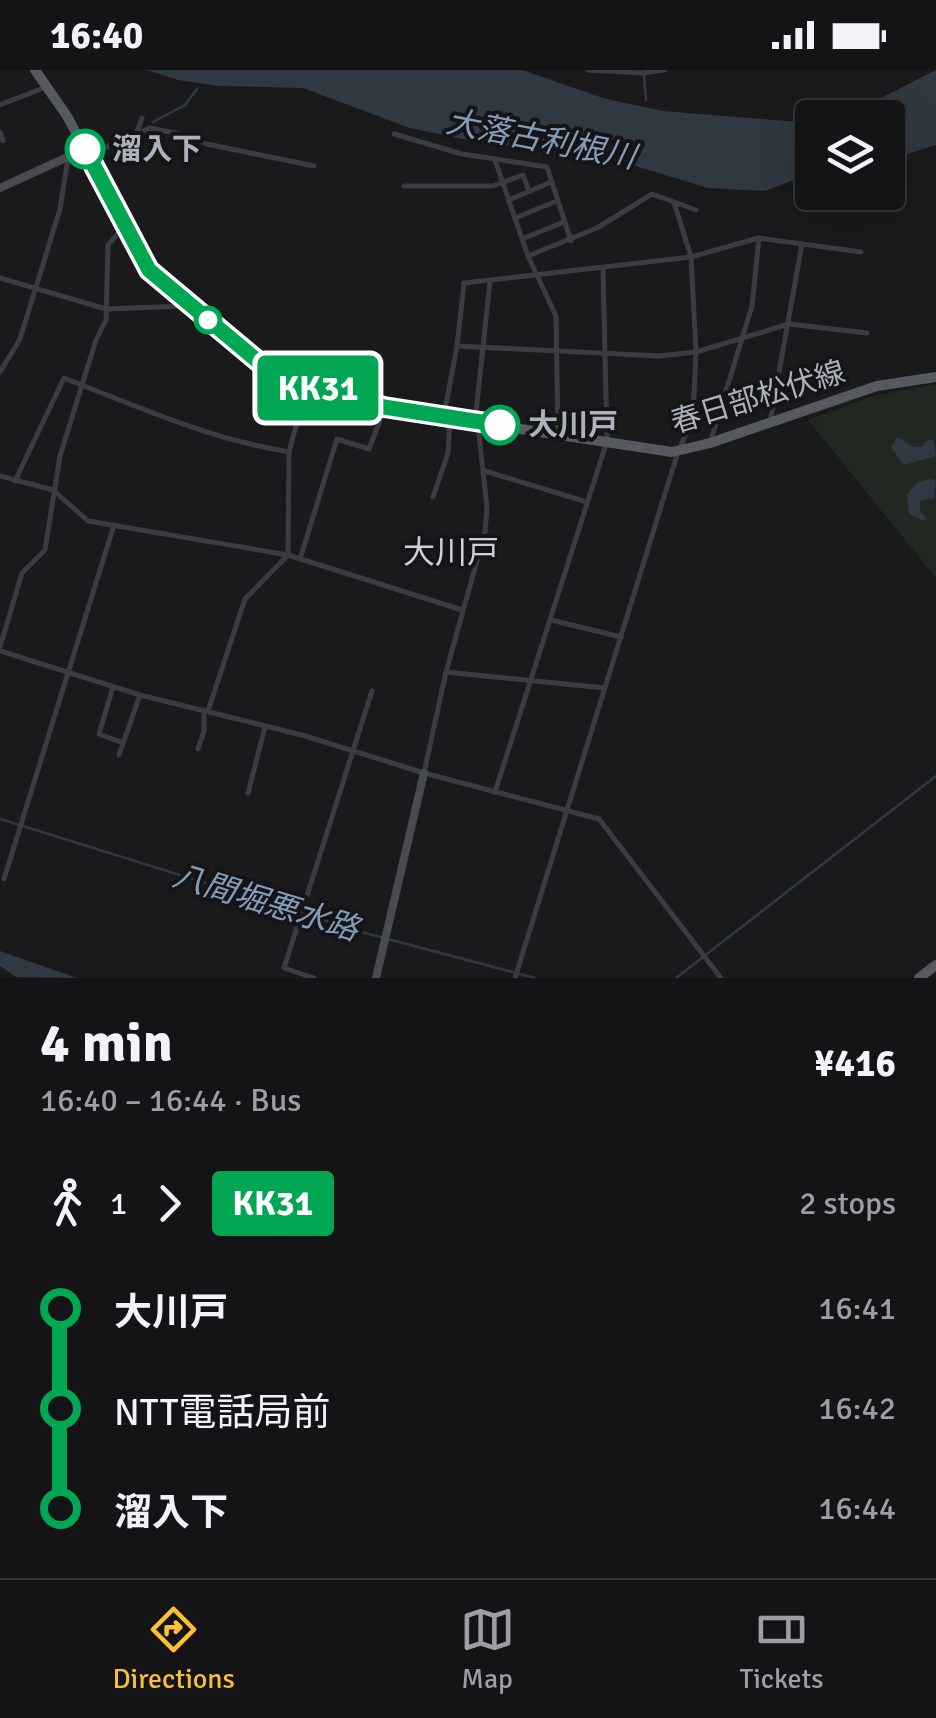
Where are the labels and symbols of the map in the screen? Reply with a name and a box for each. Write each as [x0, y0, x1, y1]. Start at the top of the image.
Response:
water label: 大落古利根川 [443, 102, 642, 178]
marker: 溜入下 [66, 130, 104, 168]
place label: 溜入下 [112, 131, 202, 168]
unlabelled marker [195, 307, 221, 333]
street label: 春日部松伏線 [667, 353, 850, 441]
line badge: KK31 [248, 356, 388, 420]
marker: 大川戸 [481, 406, 519, 444]
place label: 大川戸 [528, 407, 618, 444]
district label: 大川戸 [403, 533, 499, 572]
water label: 八間堀悪水路 [168, 856, 366, 950]

